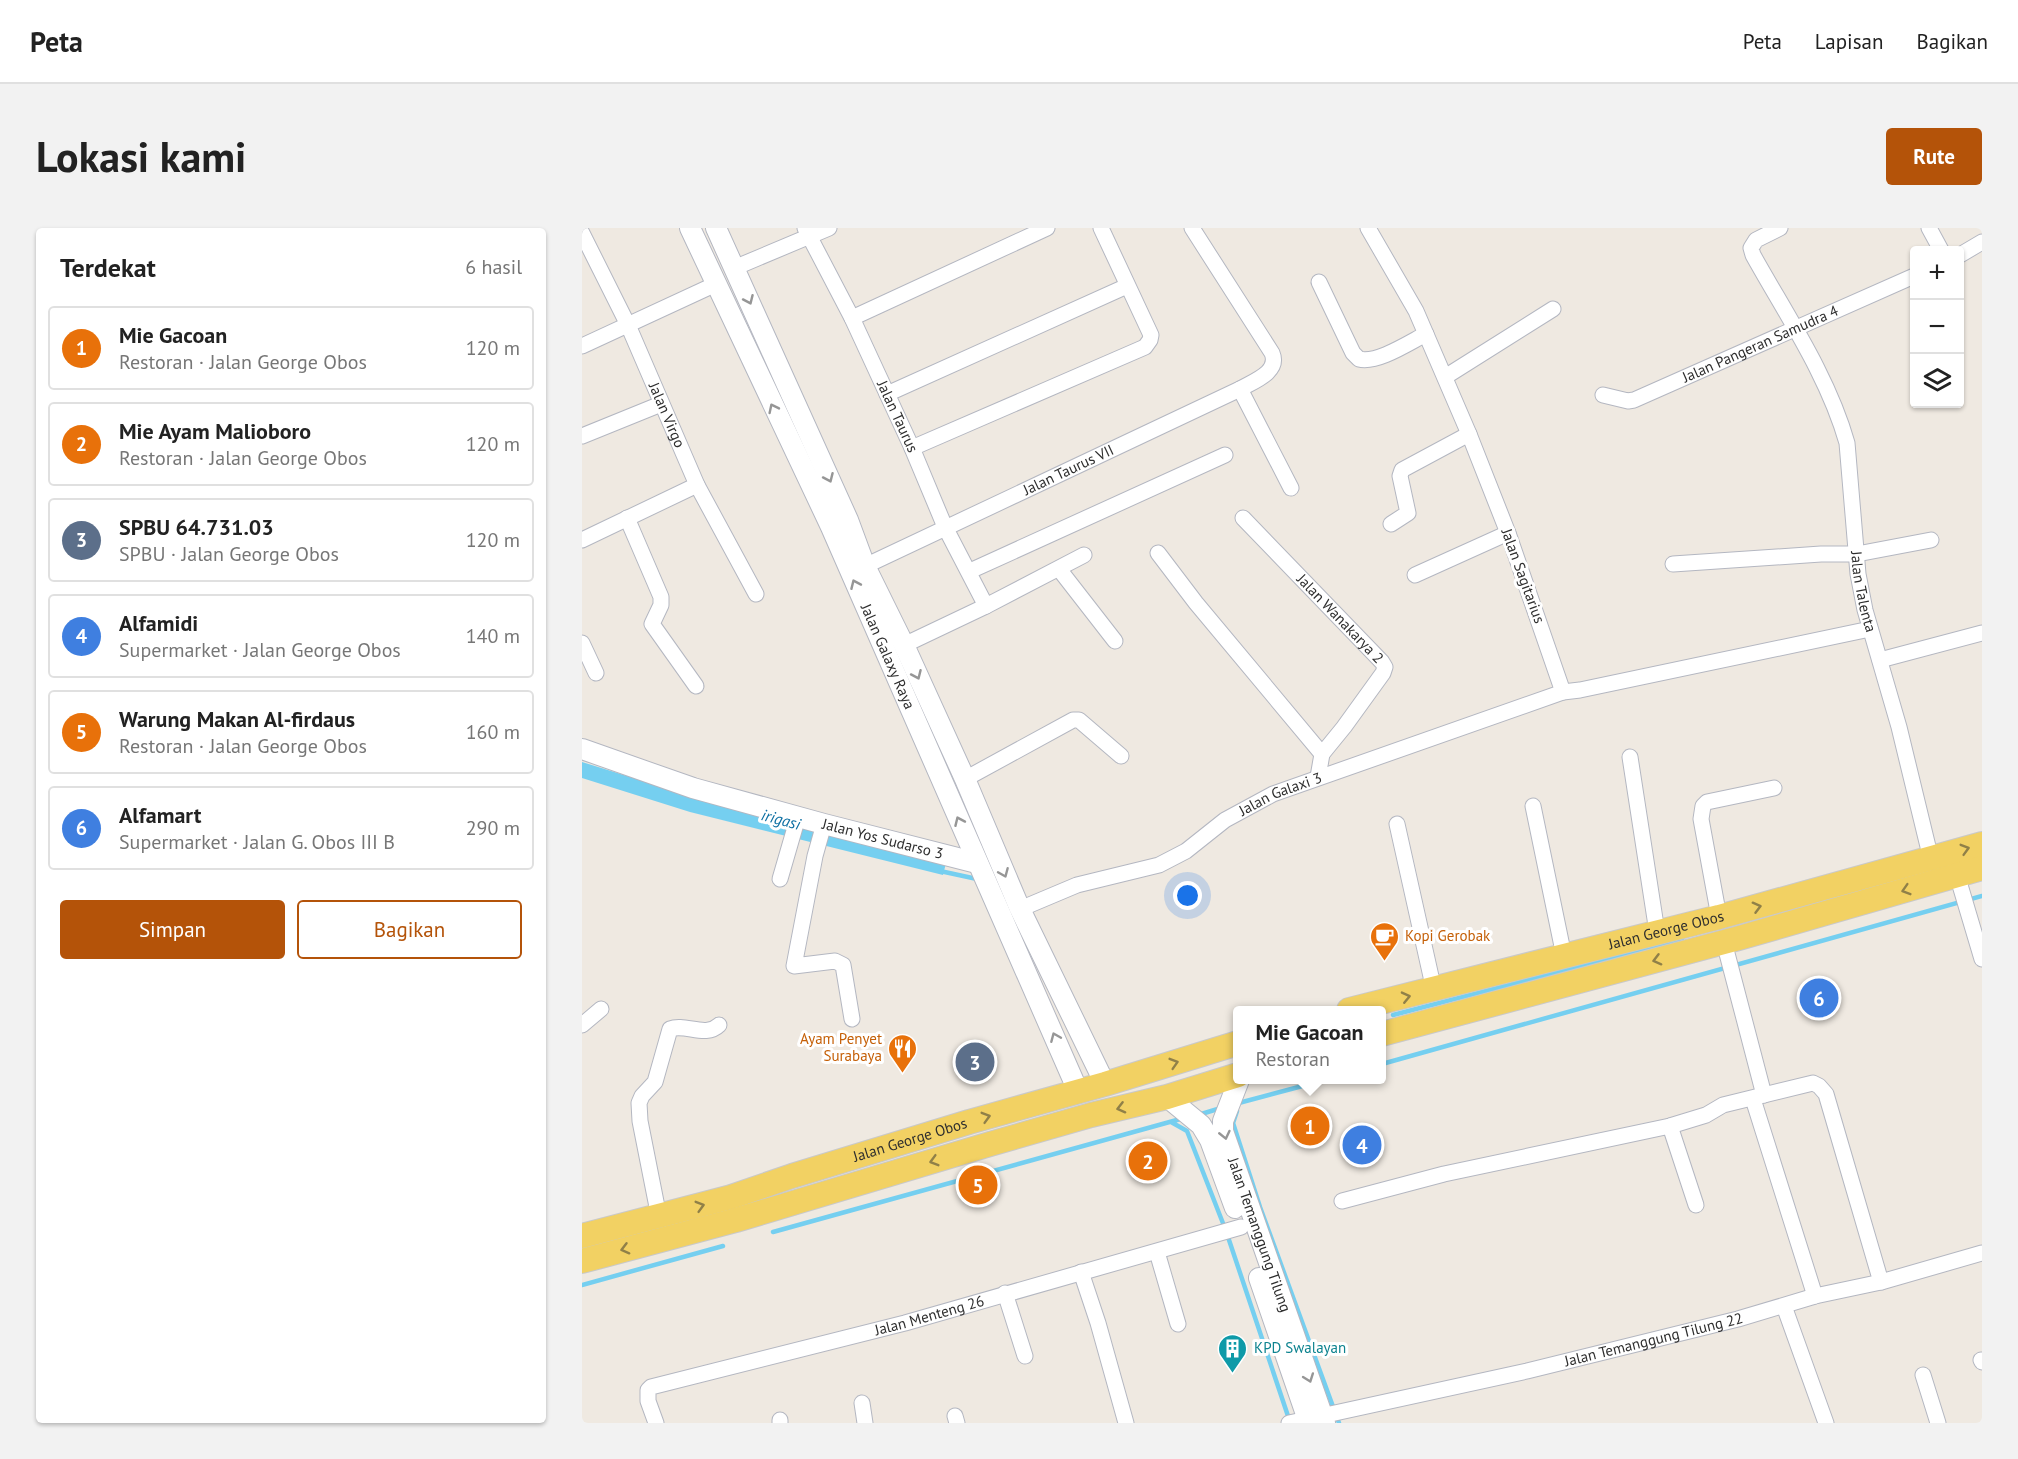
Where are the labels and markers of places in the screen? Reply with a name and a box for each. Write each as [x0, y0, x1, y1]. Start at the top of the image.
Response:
cafe icon: Kopi Gerobak [1368, 920, 1400, 962]
place label: Kopi Gerobak [1405, 926, 1491, 945]
pin: 6 [1800, 976, 1838, 1020]
place label: Ayam Penyet Surabaya [800, 1029, 882, 1065]
restaurant icon: Ayam Penyet Surabaya [887, 1032, 919, 1074]
pin: 3 [956, 1040, 994, 1084]
pin: 1 [1290, 1104, 1330, 1148]
pin: 4 [1342, 1122, 1382, 1168]
pin: 2 [1128, 1138, 1168, 1184]
pin: 5 [958, 1162, 998, 1208]
building icon: KPD Swalayan [1217, 1332, 1249, 1374]
place label: KPD Swalayan [1254, 1338, 1346, 1357]

